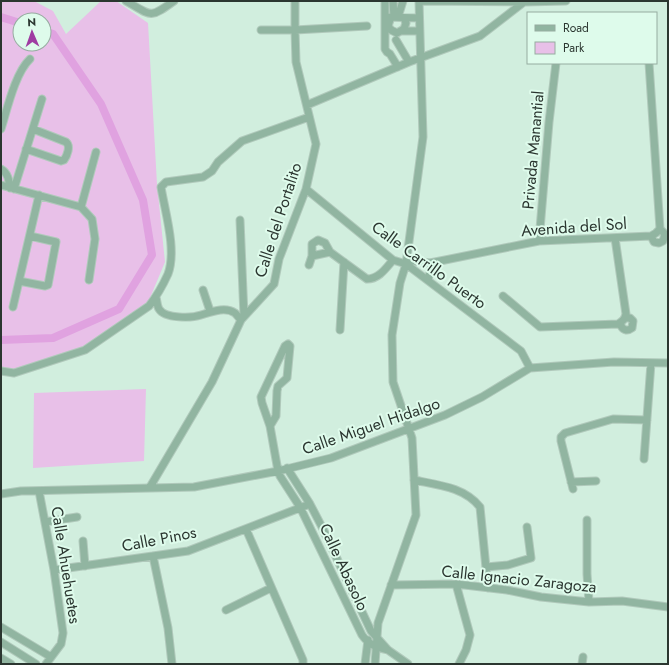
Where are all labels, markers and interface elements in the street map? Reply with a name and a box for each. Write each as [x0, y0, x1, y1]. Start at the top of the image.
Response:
north arrow [12, 12, 52, 52]
legend [527, 12, 657, 64]
text: N [27, 14, 36, 30]
text: Road [563, 19, 589, 37]
text: Park [563, 39, 585, 57]
street label: Privada Manantial [516, 90, 550, 210]
street label: Calle del Portalito [249, 159, 307, 280]
street label: Avenida del Sol [520, 212, 628, 242]
street label: Calle Carrillo Puerto [367, 215, 491, 315]
street label: Calle Miguel Hidalgo [299, 392, 443, 460]
street label: Calle Ahuehuetes [45, 505, 87, 625]
street label: Calle Abasolo [314, 520, 374, 615]
street label: Calle Pinos [120, 521, 198, 557]
street label: Calle Ignacio Zaragoza [440, 559, 598, 599]

